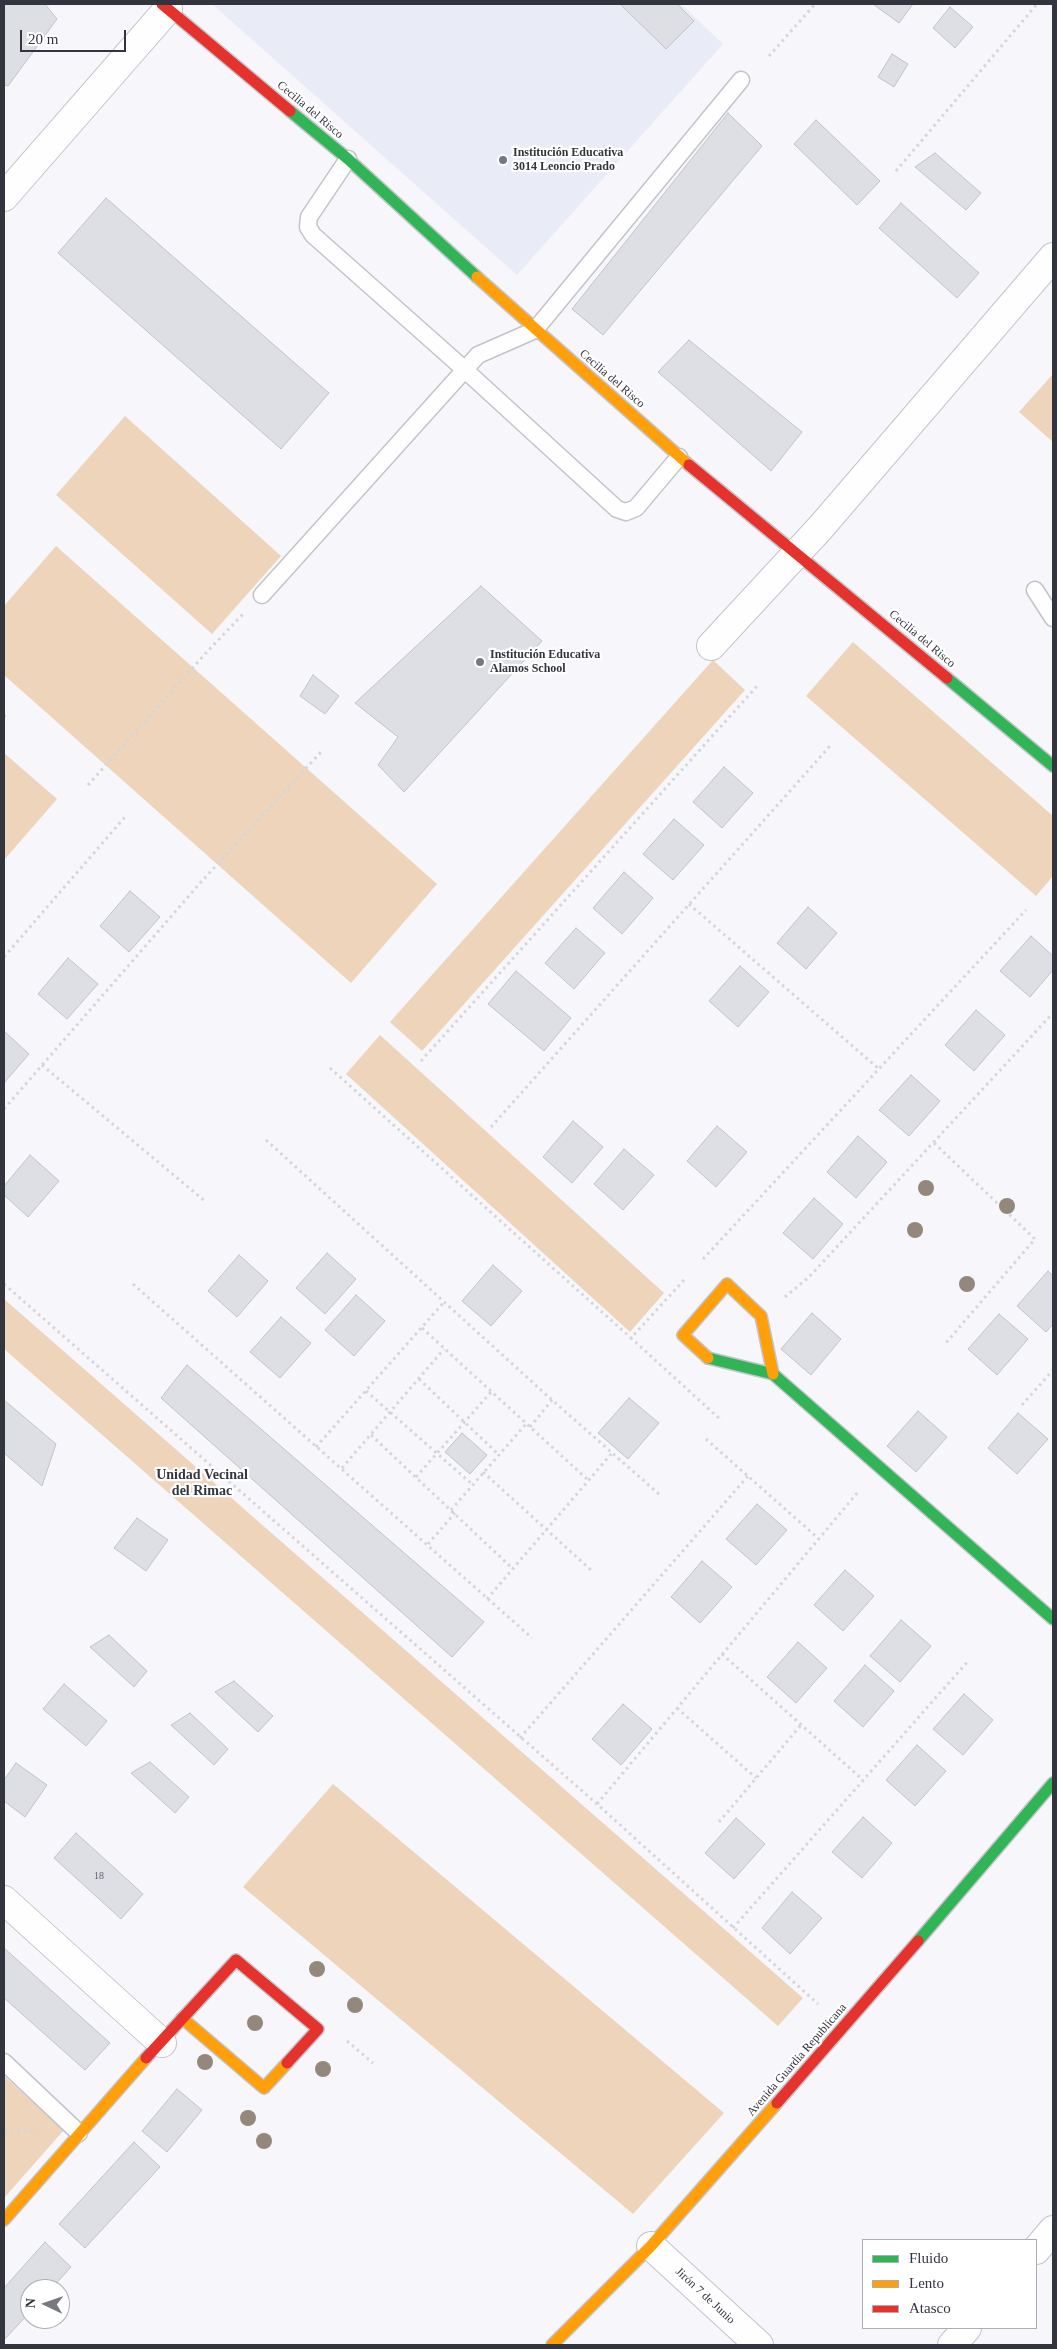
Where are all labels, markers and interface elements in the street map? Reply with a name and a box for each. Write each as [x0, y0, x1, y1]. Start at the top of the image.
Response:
scale bar [22, 20, 129, 52]
text: 20 m [28, 31, 58, 47]
street label: Cecilia del Risco [274, 78, 346, 142]
place label: Institución Educativa 3014 Leoncio Prado [513, 146, 623, 174]
marker: Institución Educativa 3014 Leoncio Prado [497, 154, 509, 166]
street label: Cecilia del Risco [576, 347, 648, 411]
street label: Cecilia del Risco [886, 607, 958, 671]
place label: Institución Educativa Alamos School [490, 648, 600, 676]
marker: Institución Educativa Alamos School [474, 656, 486, 668]
district label: Unidad Vecinal del Rimac [156, 1467, 248, 1500]
house number: 18 [94, 1870, 104, 1882]
street label: Avenida Guardia Republicana [744, 2001, 850, 2119]
legend [862, 2239, 1037, 2329]
text: Fluido [909, 2250, 948, 2266]
street label: Jirón 7 de Junio [672, 2265, 738, 2327]
text: Lento [909, 2275, 944, 2291]
north arrow [20, 2279, 70, 2329]
text: N [23, 2298, 38, 2309]
text: Atasco [909, 2300, 951, 2316]

